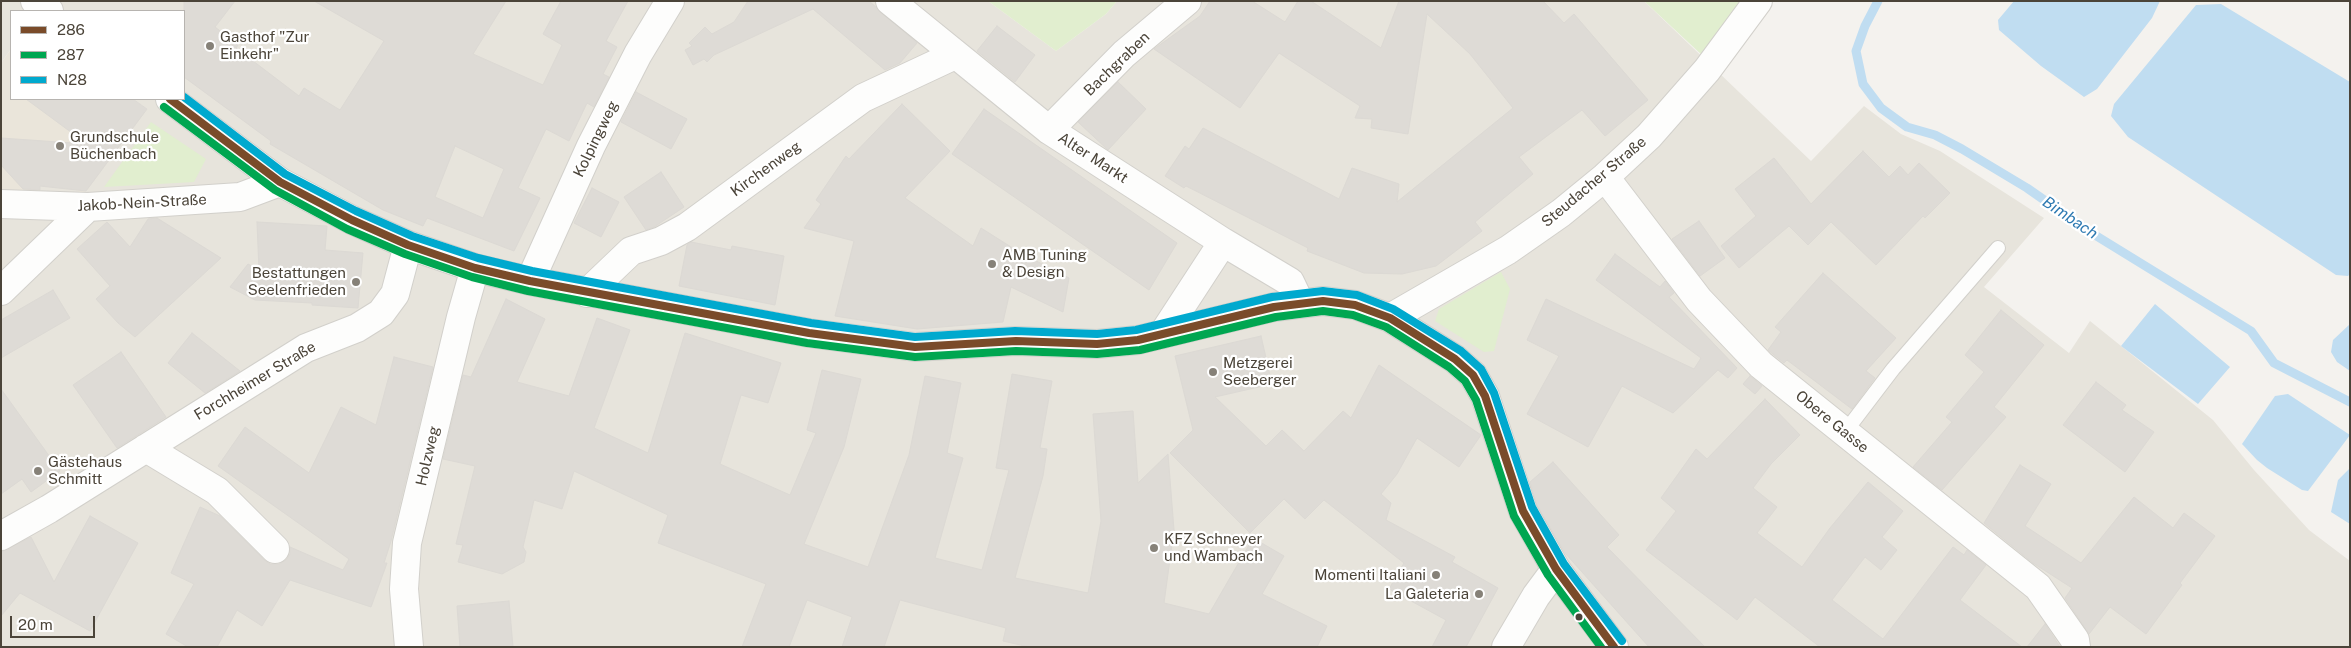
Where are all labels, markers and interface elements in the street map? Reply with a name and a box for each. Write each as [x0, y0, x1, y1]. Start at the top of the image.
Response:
legend [10, 10, 185, 100]
text: 286 [57, 21, 85, 38]
place label: Gasthof "Zur Einkehr" [220, 28, 309, 63]
street label: Bachgraben [1080, 28, 1154, 100]
marker: Gasthof "Zur Einkehr" [204, 40, 216, 52]
text: 287 [57, 46, 84, 63]
text: N28 [57, 71, 87, 88]
street label: Kolpingweg [570, 98, 622, 180]
place label: Grundschule Büchenbach [70, 128, 159, 163]
street label: Alter Markt [1055, 129, 1131, 187]
street label: Steudacher Straße [1538, 133, 1650, 231]
street label: Kirchenweg [727, 137, 805, 201]
marker: Grundschule Büchenbach [54, 140, 66, 152]
street label: Jakob-Nein-Straße [77, 191, 207, 215]
water label: Bimbach [2039, 193, 2101, 243]
place label: AMB Tuning & Design [1002, 246, 1087, 281]
marker: AMB Tuning & Design [986, 258, 998, 270]
place label: Bestattungen Seelenfrieden [248, 264, 346, 299]
marker: Bestattungen Seelenfrieden [350, 276, 362, 288]
street label: Forchheimer Straße [191, 338, 319, 424]
place label: Metzgerei Seeberger [1223, 354, 1297, 389]
marker: Metzgerei Seeberger [1207, 366, 1219, 378]
street label: Obere Gasse [1792, 387, 1872, 457]
street label: Holzweg [412, 424, 444, 488]
place label: Gästehaus Schmitt [48, 453, 122, 488]
marker: Gästehaus Schmitt [32, 465, 44, 477]
place label: KFZ Schneyer und Wambach [1164, 530, 1263, 565]
marker: KFZ Schneyer und Wambach [1148, 542, 1160, 554]
place label: Momenti Italiani [1314, 566, 1426, 584]
marker: Momenti Italiani [1430, 569, 1442, 581]
place label: La Galeteria [1385, 585, 1469, 603]
marker: La Galeteria [1473, 588, 1485, 600]
scale bar [12, 606, 98, 638]
unlabelled marker [1574, 612, 1584, 622]
text: 20 m [18, 616, 53, 633]

